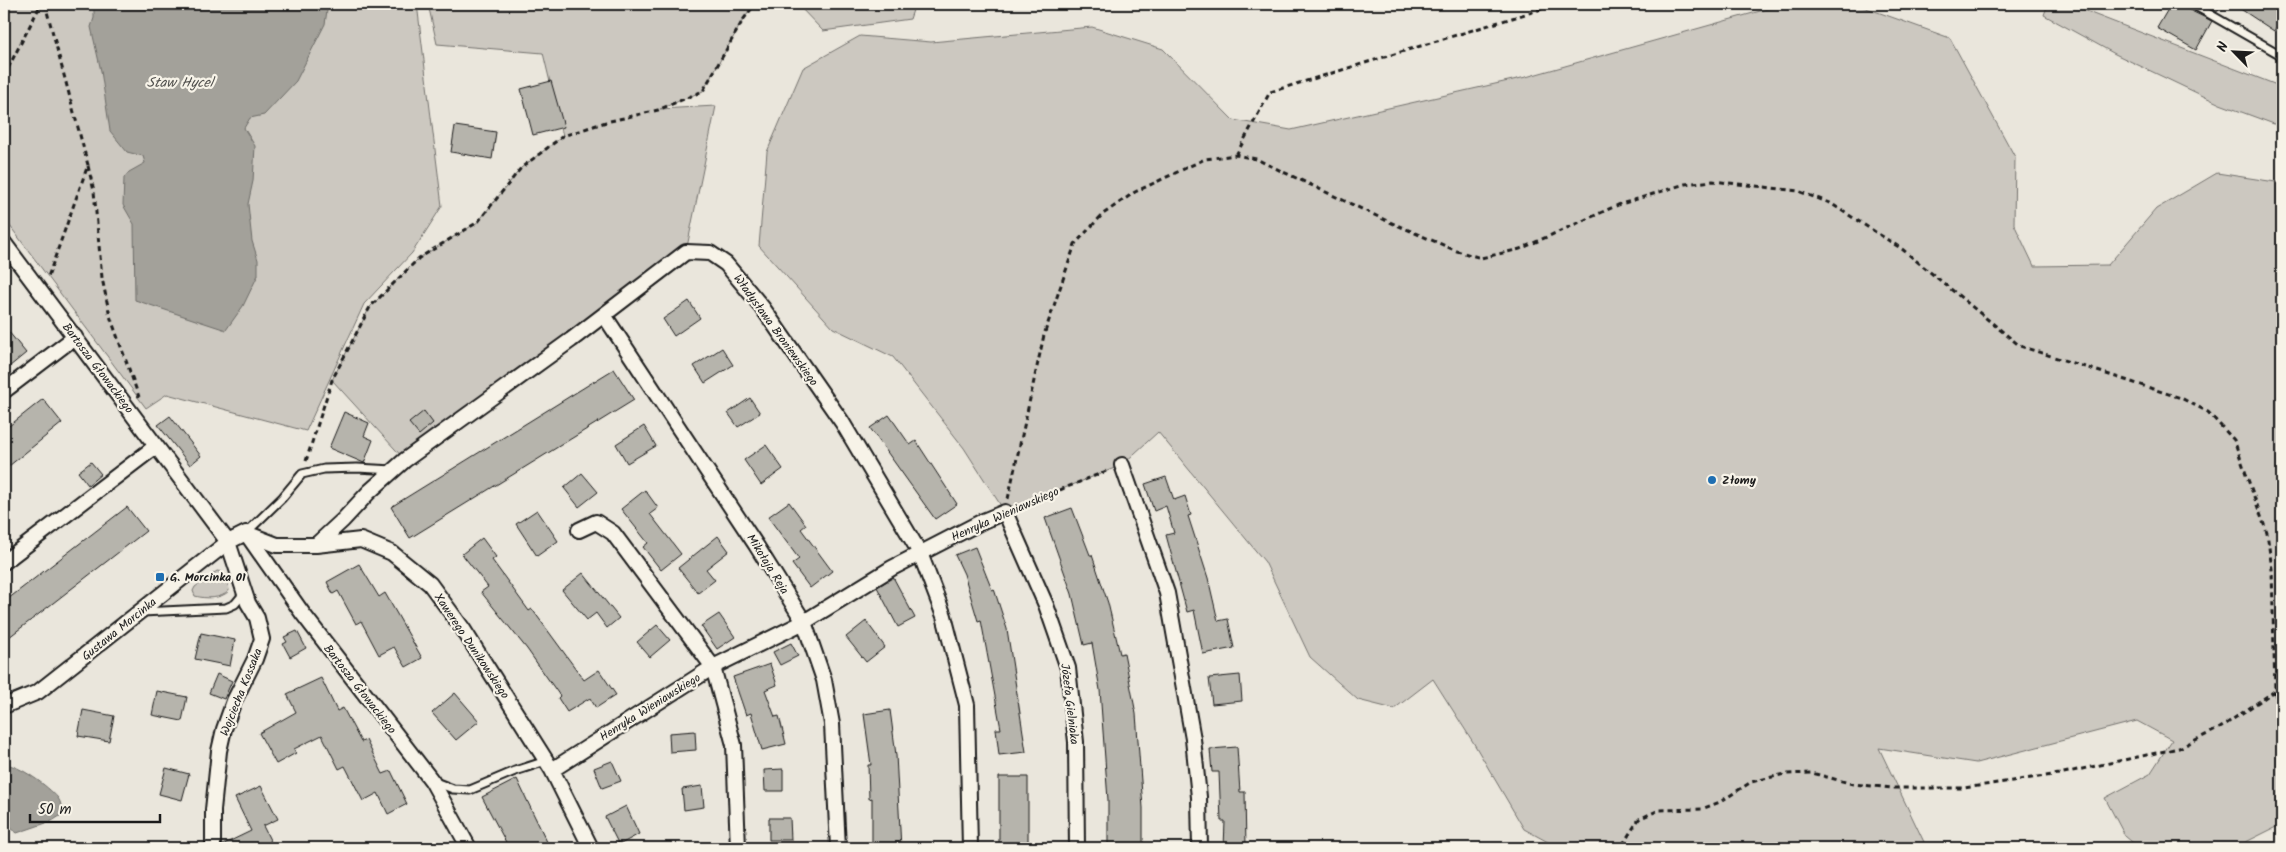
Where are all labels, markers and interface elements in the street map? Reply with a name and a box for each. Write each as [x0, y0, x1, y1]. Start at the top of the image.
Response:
north arrow [2208, 28, 2258, 78]
text: N [2211, 38, 2235, 56]
water label: Staw Hycel [147, 72, 216, 94]
street label: Władysława Broniewskiego [728, 270, 823, 390]
street label: Bartosza Głowackiego [57, 319, 138, 418]
place label: Złomy [1722, 471, 1757, 490]
marker: Złomy [1706, 474, 1718, 486]
street label: Henryka Wieniawskiego [948, 482, 1062, 547]
street label: Mikołaja Reja [742, 530, 794, 598]
place label: G. Morcinka 01 [170, 568, 246, 587]
marker: G. Morcinka 01 [154, 571, 166, 583]
street label: Xawerego Dunikowskiego [429, 590, 514, 703]
street label: Gustawa Morcinka [78, 593, 161, 666]
street label: Bartosza Głowackiego [318, 640, 401, 738]
street label: Wojciecha Kossaka [215, 645, 268, 739]
street label: Józefa Gielniaka [1055, 663, 1084, 746]
street label: Henryka Wieniawskiego [596, 669, 705, 746]
scale bar [30, 792, 160, 824]
text: 50 m [38, 798, 72, 822]

